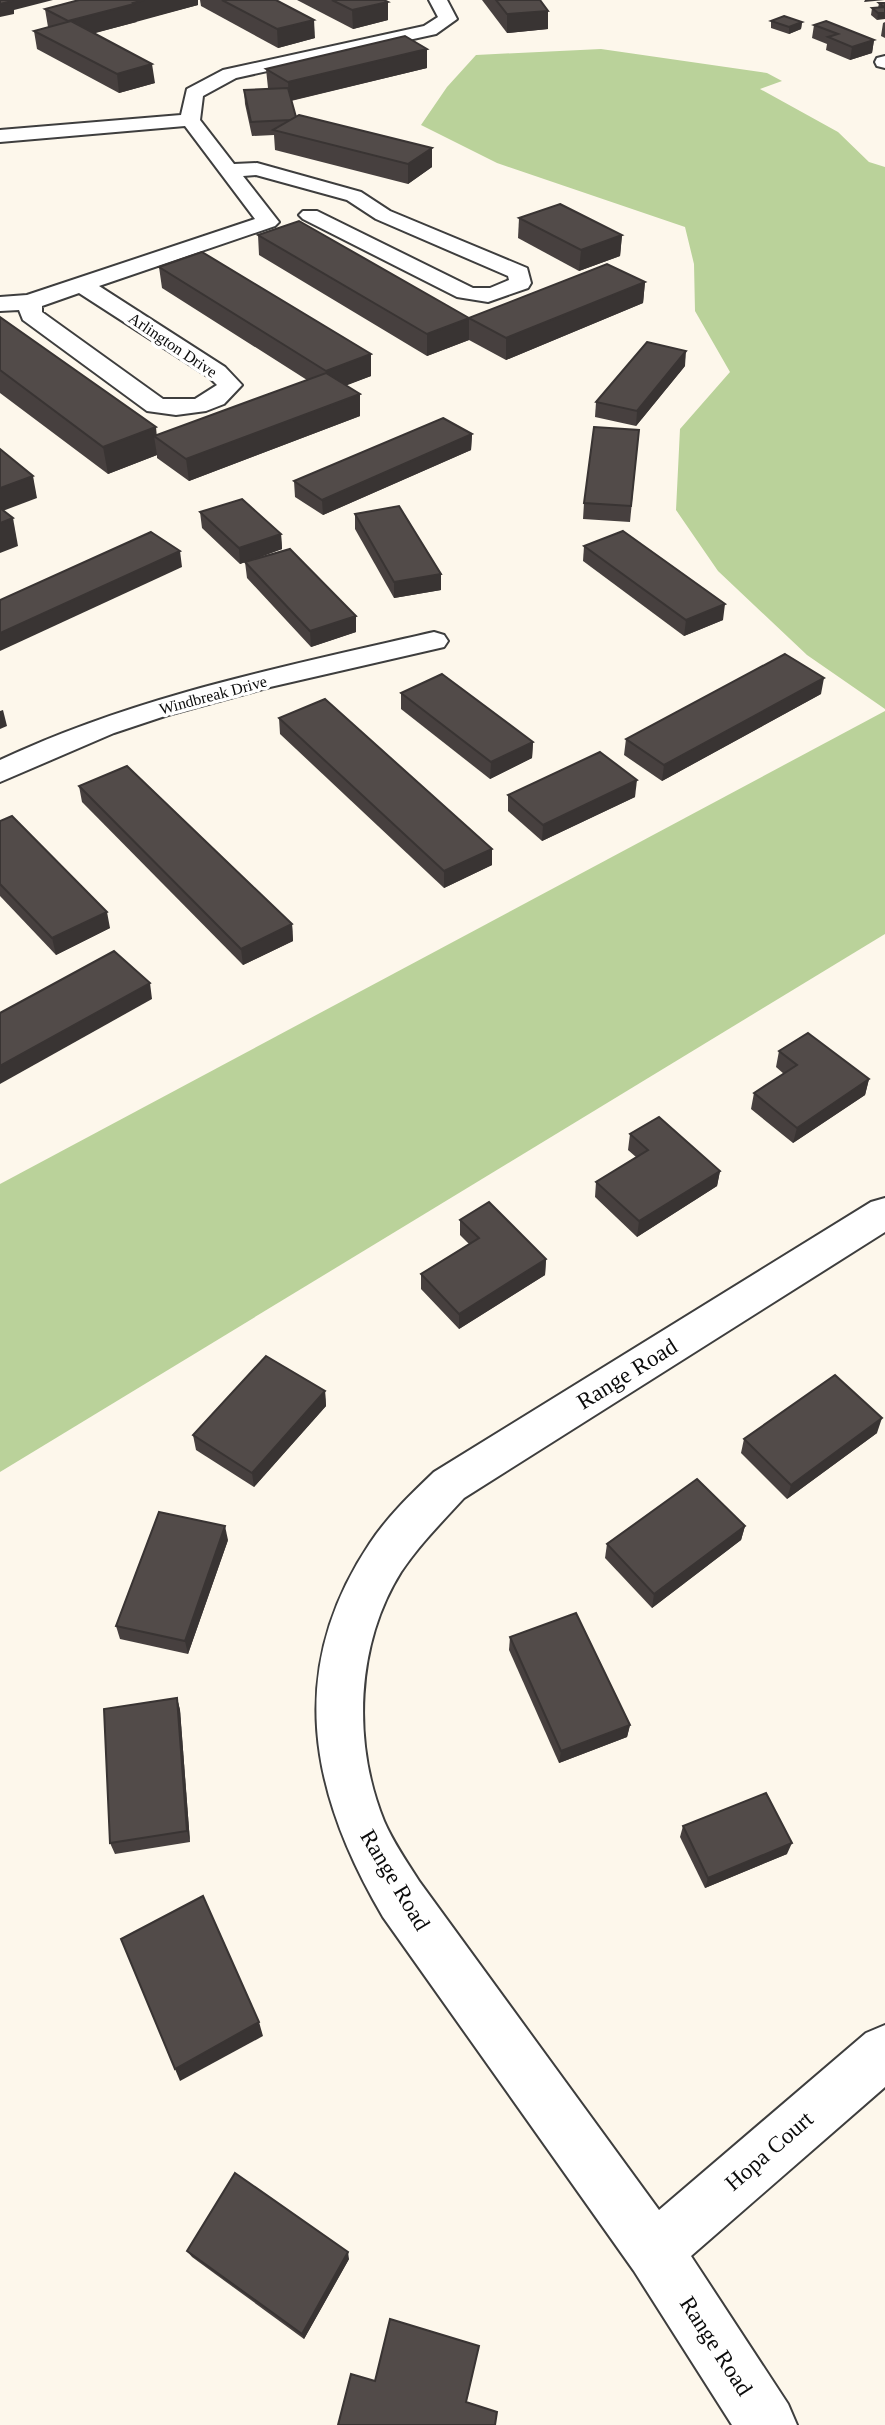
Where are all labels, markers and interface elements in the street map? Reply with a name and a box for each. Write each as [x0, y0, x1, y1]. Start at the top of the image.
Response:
street label: Arlington Drive [125, 309, 220, 382]
street label: Windbreak Drive [157, 672, 269, 718]
street label: Range Road [572, 1333, 682, 1415]
street label: Range Road [355, 1825, 435, 1935]
street label: Hopa Court [720, 2106, 818, 2196]
street label: Range Road [675, 2292, 758, 2401]

